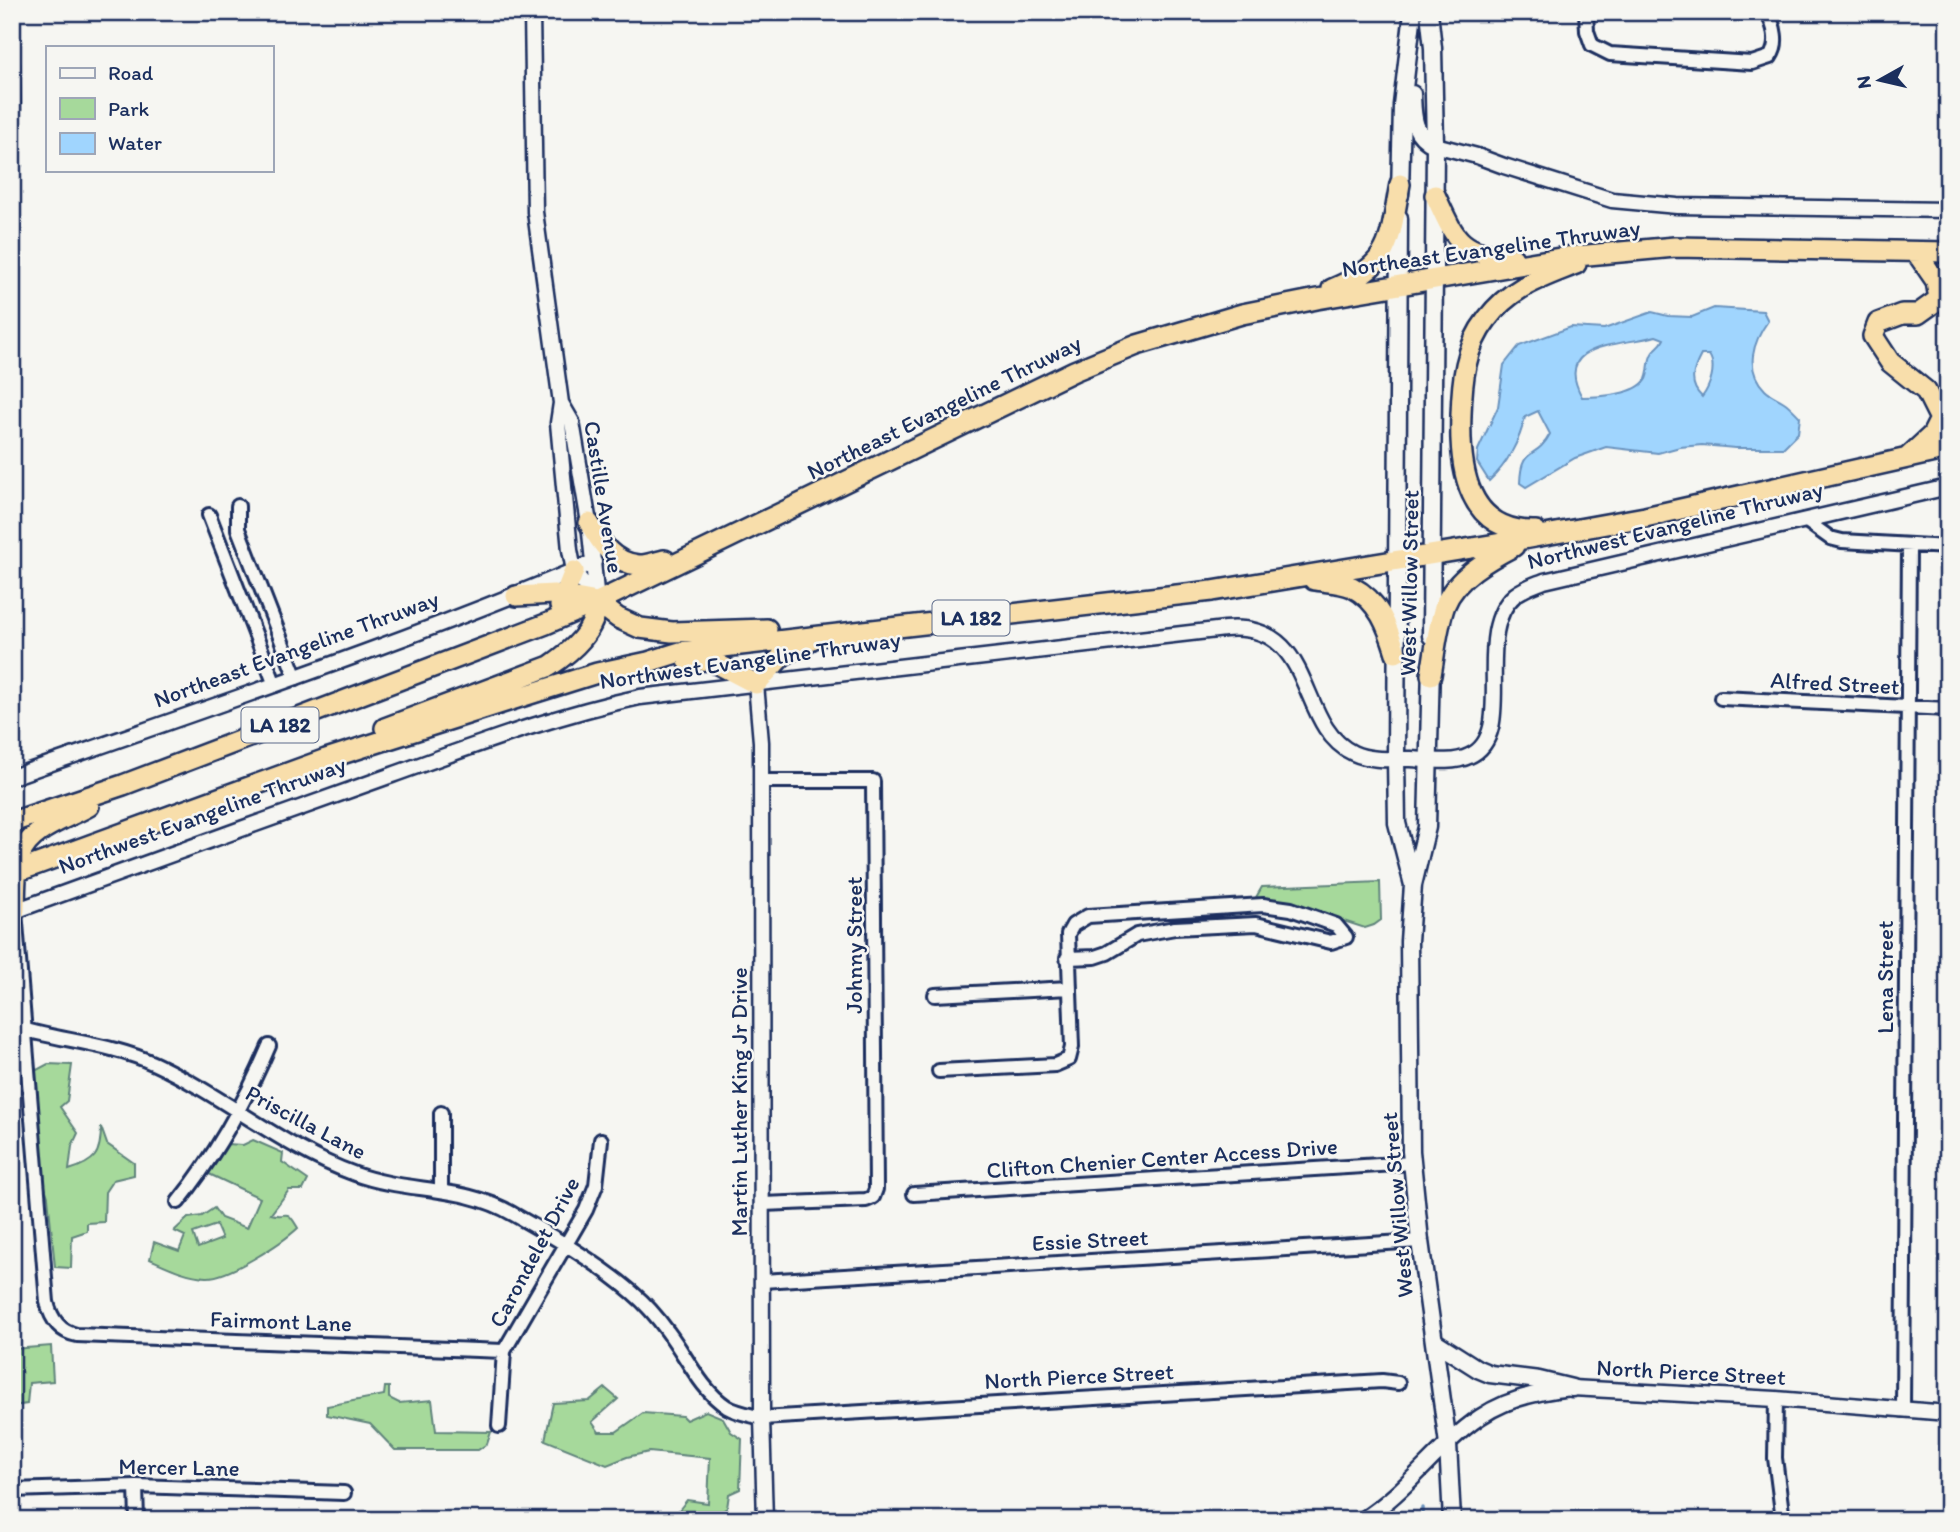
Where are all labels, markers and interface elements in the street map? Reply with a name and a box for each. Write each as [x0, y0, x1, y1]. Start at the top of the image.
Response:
legend [46, 46, 273, 172]
north arrow [1844, 46, 1914, 116]
text: Road [108, 60, 154, 85]
text: N [1851, 74, 1876, 90]
text: Park [108, 96, 150, 121]
text: Water [108, 130, 162, 155]
street label: Northeast Evangeline Thruway [1340, 213, 1642, 283]
street label: Northeast Evangeline Thruway [802, 328, 1086, 486]
street label: Castille Avenue [578, 419, 630, 575]
street label: Northwest Evangeline Thruway [1524, 475, 1826, 575]
street label: West Willow Street [1393, 489, 1425, 676]
street label: Northeast Evangeline Thruway [150, 584, 443, 714]
road number: LA 182 [932, 600, 1010, 636]
street label: Northwest Evangeline Thruway [598, 625, 902, 695]
street label: Alfred Street [1770, 666, 1900, 700]
road number: LA 182 [242, 708, 318, 742]
street label: Northwest Evangeline Thruway [54, 750, 350, 880]
street label: Johnny Street [840, 876, 868, 1014]
street label: Lena Street [1871, 920, 1899, 1034]
street label: Martin Luther King Jr Drive [725, 967, 753, 1237]
street label: Priscilla Lane [241, 1078, 371, 1166]
street label: West Willow Street [1375, 1111, 1419, 1299]
street label: Clifton Chenier Center Access Drive [985, 1132, 1339, 1184]
street label: Carondelet Drive [483, 1172, 585, 1332]
street label: Essie Street [1031, 1223, 1149, 1257]
street label: Fairmont Lane [210, 1305, 352, 1337]
street label: North Pierce Street [1596, 1353, 1787, 1391]
street label: North Pierce Street [984, 1357, 1175, 1395]
street label: Mercer Lane [118, 1452, 240, 1482]

